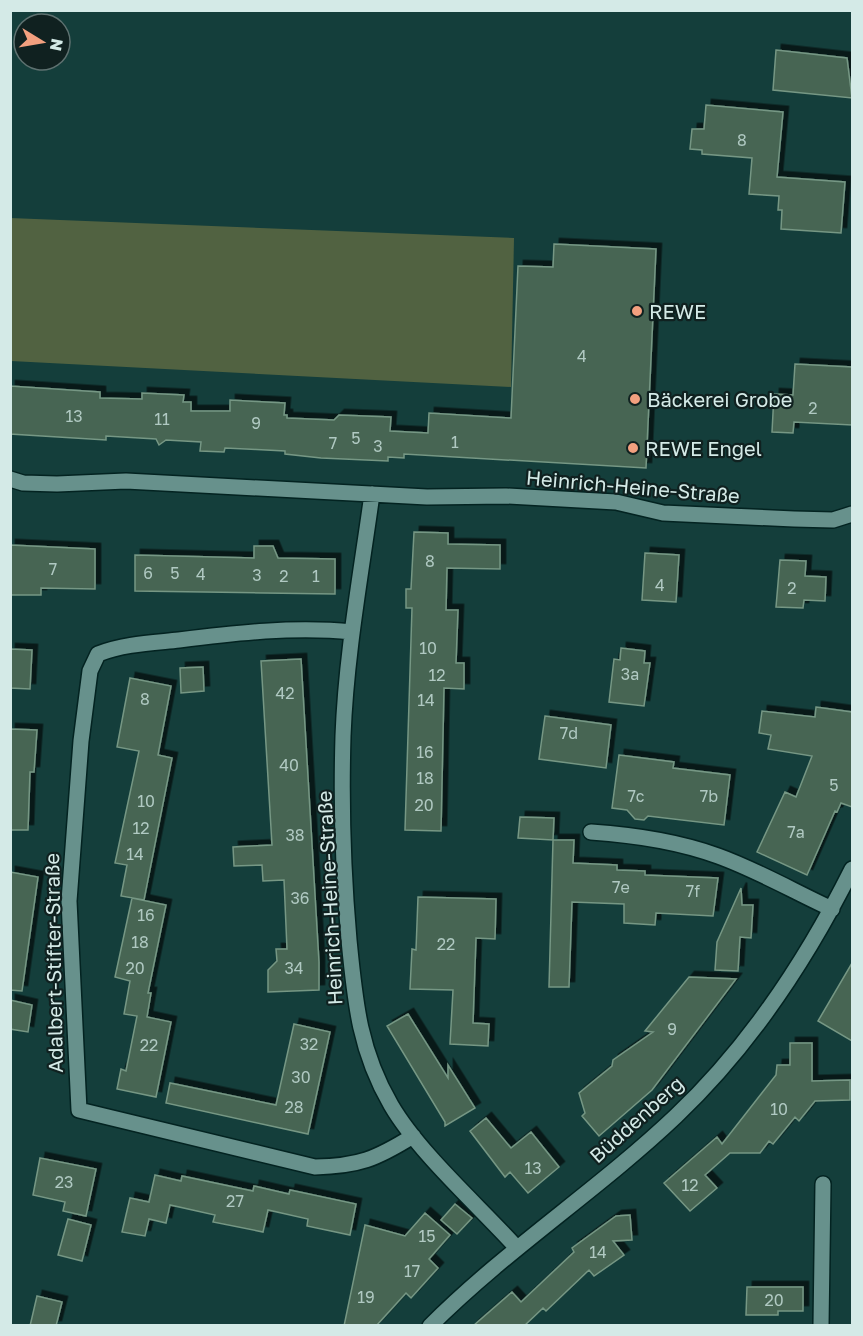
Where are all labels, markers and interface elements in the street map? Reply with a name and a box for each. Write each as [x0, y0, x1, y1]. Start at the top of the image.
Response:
north arrow [12, 12, 72, 72]
text: N [46, 37, 68, 53]
house number: 8 [737, 130, 747, 150]
place label: REWE [649, 299, 706, 323]
marker: REWE [630, 304, 644, 318]
house number: 4 [577, 346, 587, 366]
place label: Bäckerei Grobe [647, 387, 792, 411]
marker: Bäckerei Grobe [628, 392, 642, 406]
house number: 2 [808, 398, 818, 418]
house number: 13 [65, 406, 83, 426]
house number: 11 [154, 409, 170, 429]
house number: 9 [251, 413, 261, 433]
house number: 5 [351, 428, 361, 448]
house number: 1 [451, 432, 459, 452]
house number: 7 [329, 433, 337, 453]
house number: 3 [373, 436, 383, 456]
place label: REWE Engel [645, 436, 762, 460]
marker: REWE Engel [626, 441, 640, 455]
street label: Heinrich-Heine-Straße [525, 465, 741, 507]
house number: 8 [425, 551, 435, 571]
house number: 7 [49, 559, 57, 579]
house number: 6 [143, 563, 153, 583]
house number: 5 [170, 563, 180, 583]
house number: 4 [196, 564, 206, 584]
house number: 3 [252, 565, 262, 585]
house number: 2 [279, 566, 289, 586]
house number: 1 [312, 566, 320, 586]
house number: 4 [655, 575, 665, 595]
house number: 2 [787, 578, 797, 598]
house number: 10 [419, 638, 437, 658]
house number: 3a [621, 664, 639, 684]
house number: 12 [428, 665, 446, 685]
house number: 42 [275, 683, 295, 703]
house number: 8 [140, 689, 150, 709]
house number: 14 [417, 690, 435, 710]
house number: 7d [560, 723, 578, 743]
house number: 16 [416, 742, 434, 762]
house number: 40 [279, 755, 299, 775]
house number: 18 [416, 768, 434, 788]
house number: 5 [829, 775, 839, 795]
house number: 7c [627, 786, 645, 806]
house number: 7b [700, 786, 718, 806]
street label: Heinrich-Heine-Straße [311, 790, 347, 1006]
house number: 10 [137, 791, 155, 811]
house number: 20 [414, 795, 434, 815]
house number: 12 [132, 818, 150, 838]
house number: 7a [787, 822, 805, 842]
house number: 38 [285, 825, 305, 845]
house number: 14 [126, 844, 144, 864]
street label: Adalbert-Stifter-Straße [39, 853, 67, 1073]
house number: 7e [612, 877, 630, 897]
house number: 7f [686, 881, 700, 901]
house number: 36 [290, 888, 310, 908]
house number: 16 [137, 905, 155, 925]
house number: 18 [131, 932, 149, 952]
house number: 22 [437, 934, 455, 954]
house number: 20 [125, 958, 145, 978]
house number: 34 [284, 958, 304, 978]
house number: 9 [667, 1019, 677, 1039]
house number: 32 [300, 1034, 318, 1054]
house number: 22 [140, 1035, 158, 1055]
house number: 30 [291, 1067, 311, 1087]
street label: Büddenberg [584, 1071, 688, 1167]
house number: 28 [284, 1097, 304, 1117]
house number: 10 [770, 1099, 788, 1119]
house number: 13 [524, 1158, 542, 1178]
house number: 23 [55, 1172, 73, 1192]
house number: 12 [681, 1175, 699, 1195]
house number: 27 [226, 1191, 244, 1211]
house number: 15 [418, 1226, 436, 1246]
house number: 14 [589, 1242, 607, 1262]
house number: 17 [404, 1261, 420, 1281]
house number: 19 [357, 1287, 375, 1307]
house number: 20 [764, 1290, 784, 1310]

